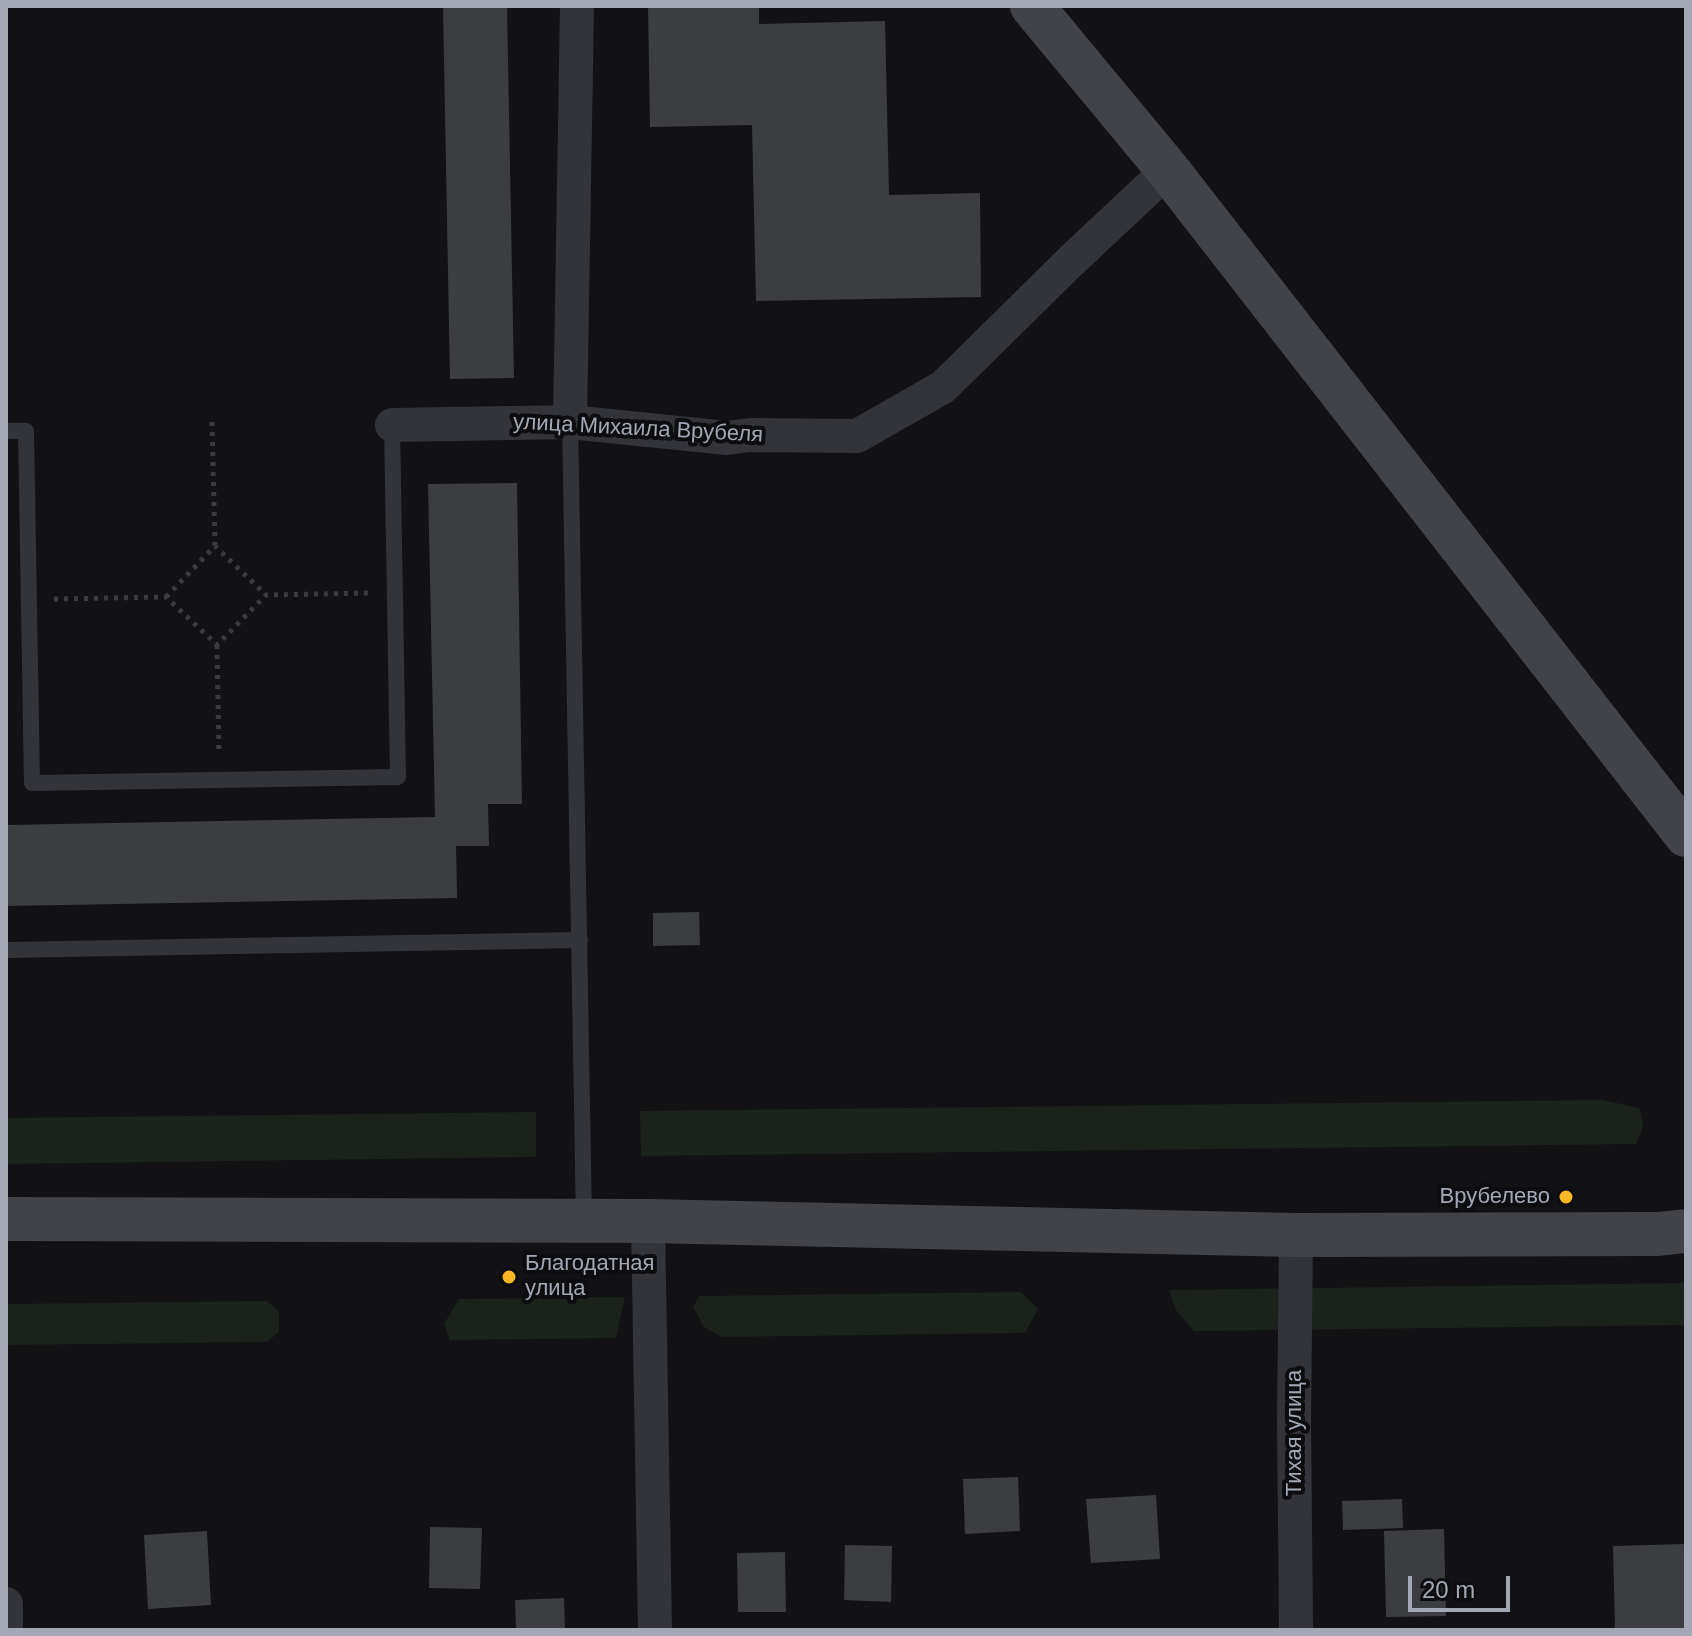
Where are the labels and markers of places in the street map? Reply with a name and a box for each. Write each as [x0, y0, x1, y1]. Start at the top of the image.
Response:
place label: Врубелево [1439, 1184, 1550, 1210]
marker: Врубелево [1557, 1188, 1575, 1206]
place label: Благодатная улица [525, 1251, 655, 1302]
marker: Благодатная улица [500, 1268, 518, 1286]

